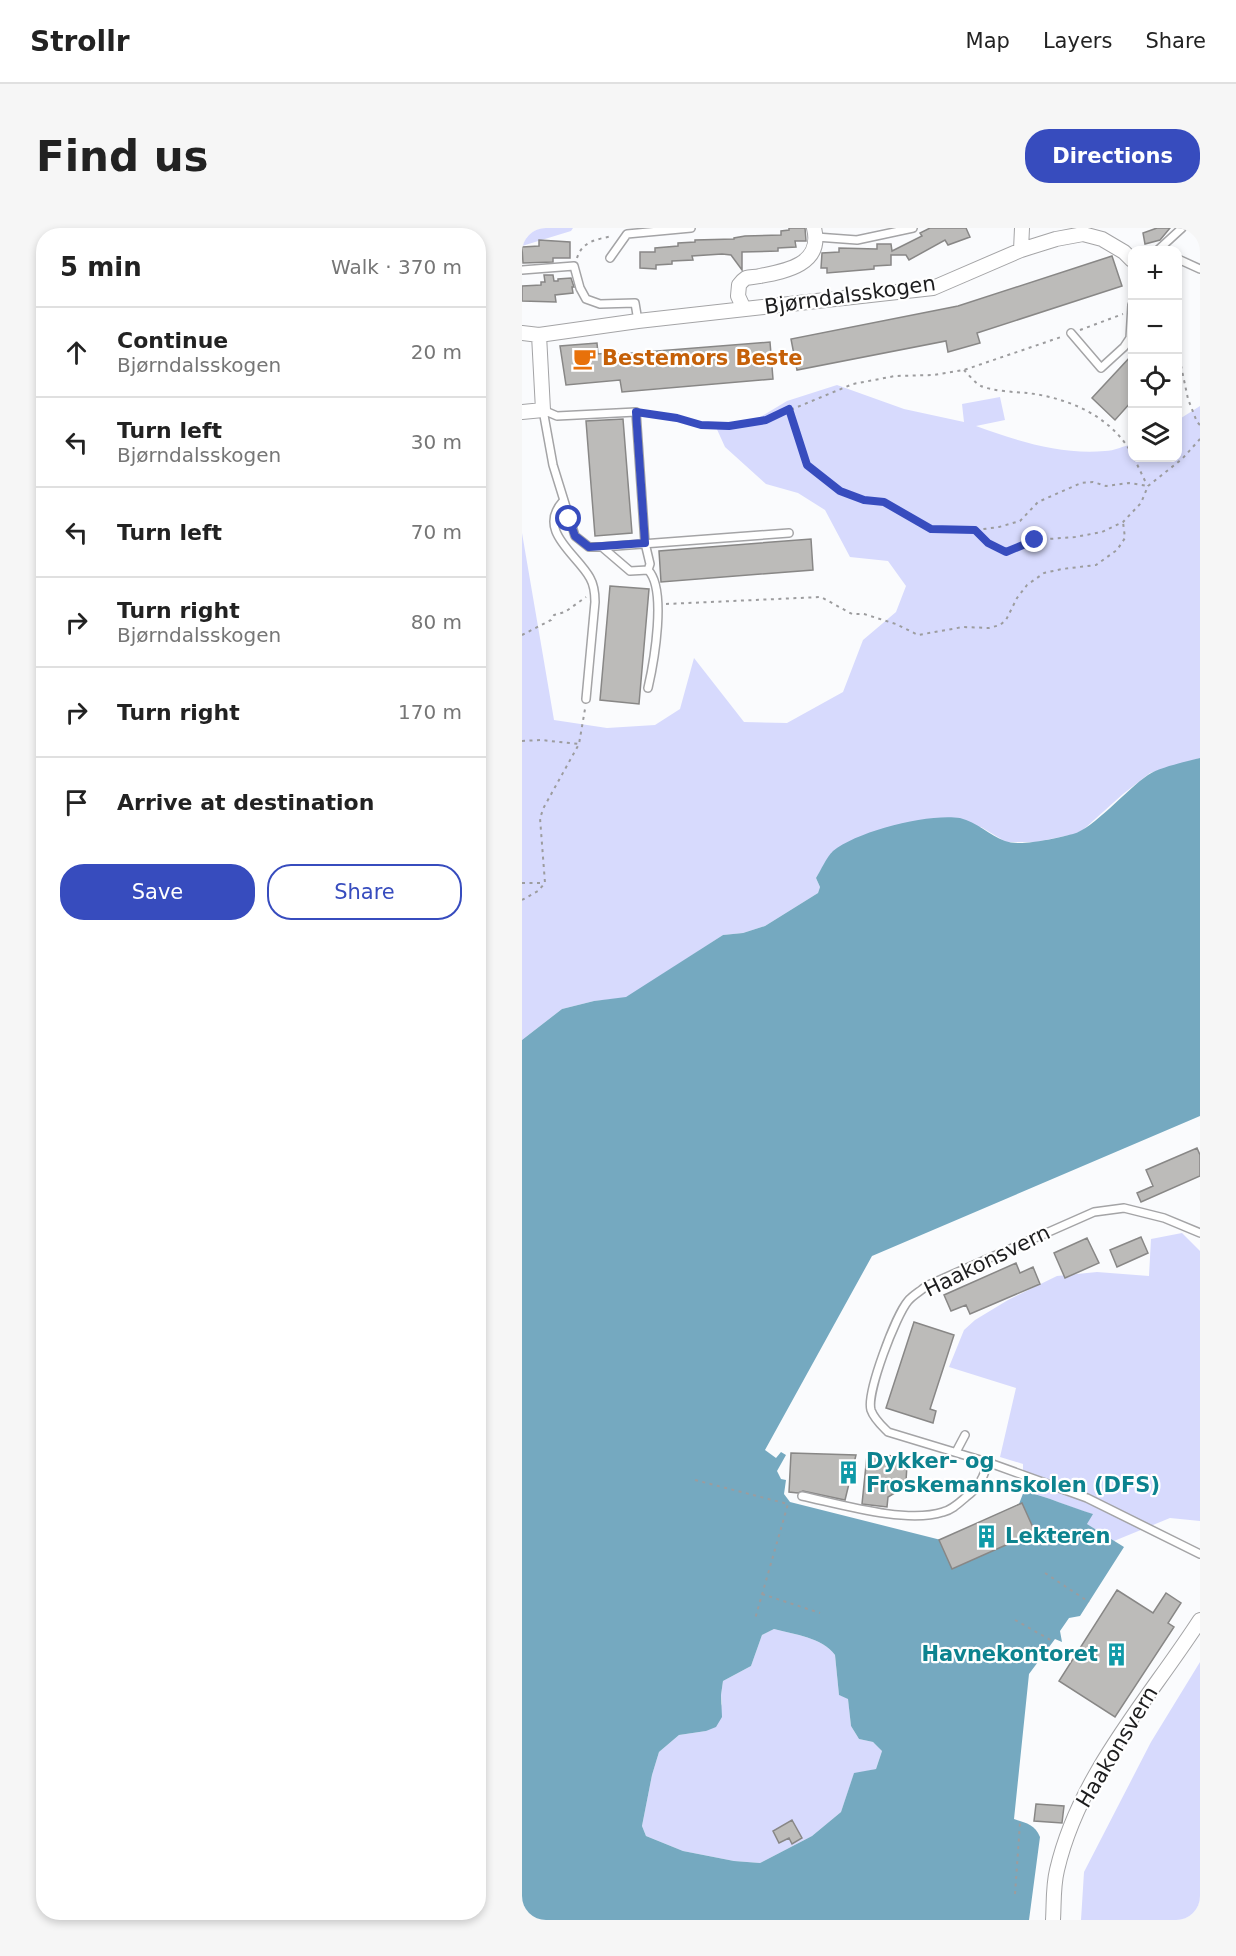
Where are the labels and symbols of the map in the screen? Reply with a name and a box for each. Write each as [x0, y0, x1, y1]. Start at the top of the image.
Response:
street label: Bjørndalsskogen [763, 271, 937, 319]
cafe icon: Bestemors Beste [571, 345, 597, 371]
place label: Bestemors Beste [602, 346, 803, 370]
route start [555, 505, 581, 531]
route end [1021, 526, 1047, 552]
street label: Haakonsvern [920, 1220, 1054, 1302]
place label: Dykker- og Froskemannskolen (DFS) [866, 1449, 1160, 1497]
building icon: Dykker- og Froskemannskolen (DFS) [835, 1460, 861, 1486]
building icon: Lekteren [974, 1523, 1000, 1549]
place label: Lekteren [1005, 1524, 1110, 1548]
building icon: Havnekontoret [1103, 1641, 1129, 1667]
place label: Havnekontoret [921, 1642, 1098, 1666]
street label: Haakonsvern [1071, 1682, 1163, 1812]

